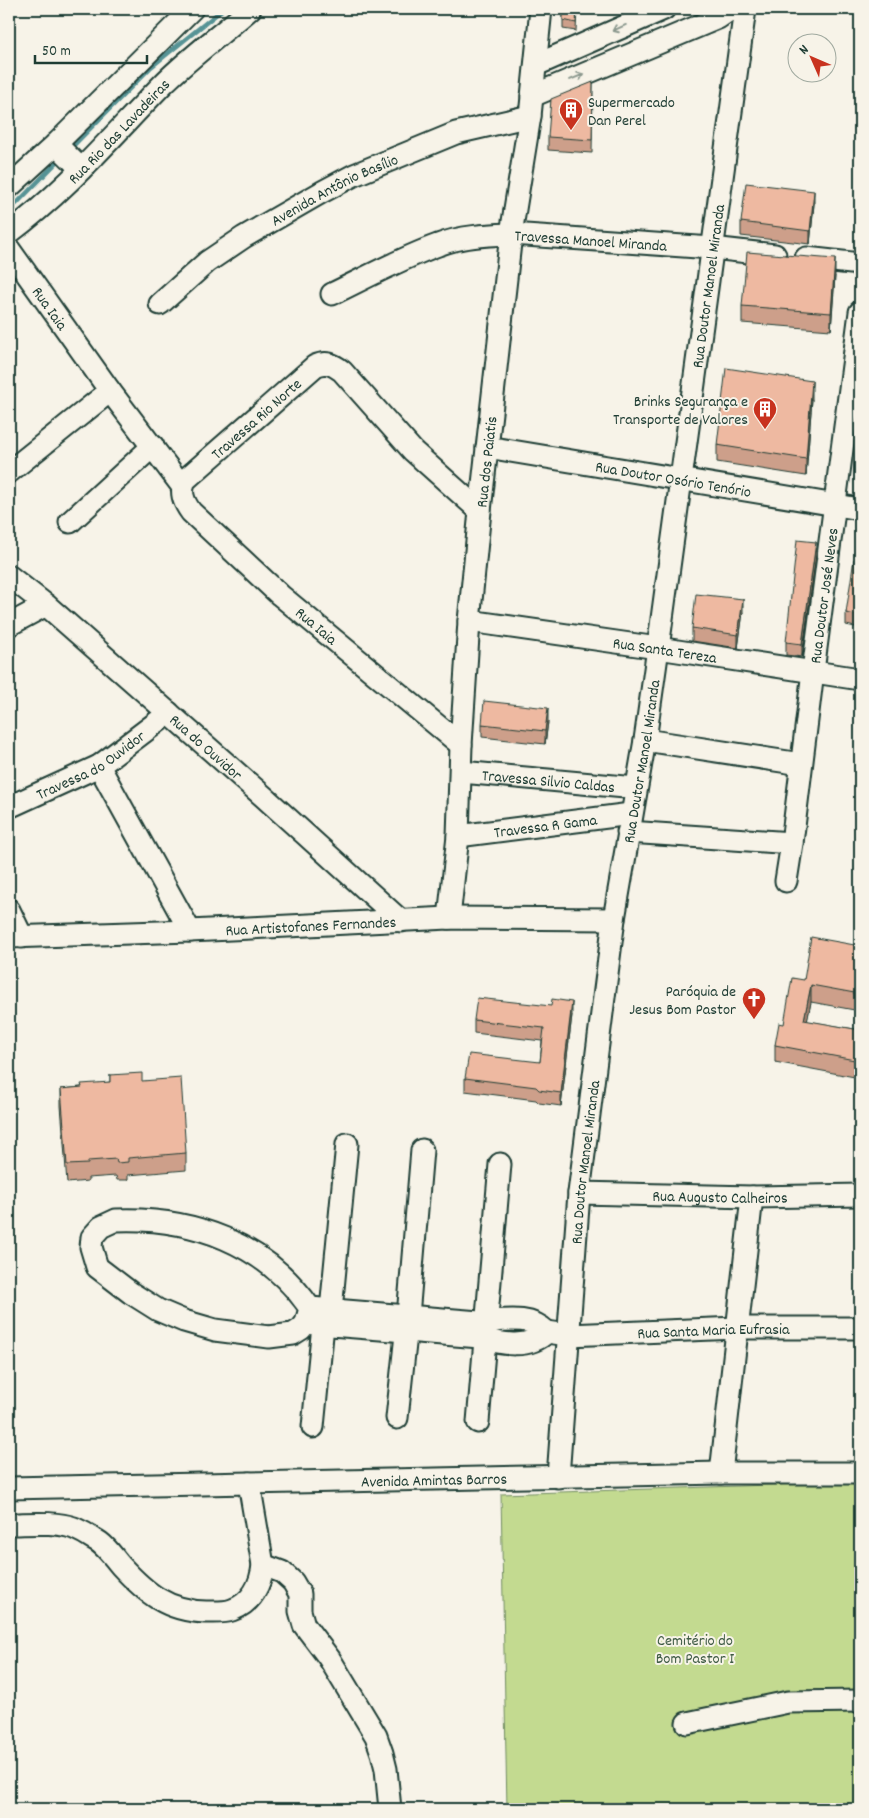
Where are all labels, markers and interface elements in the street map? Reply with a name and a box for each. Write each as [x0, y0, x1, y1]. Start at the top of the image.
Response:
one-way arrow [612, 24, 627, 34]
scale bar [35, 32, 148, 64]
north arrow [786, 32, 836, 82]
text: 50 m [42, 41, 71, 63]
text: N [795, 41, 814, 60]
one-way arrow [569, 72, 584, 81]
street label: Rua Rio das Lavadeiras [64, 74, 176, 190]
place label: Supermercado Dan Perel [588, 92, 675, 133]
building icon: Supermercado Dan Perel [558, 97, 584, 131]
street label: Avenida Antônio Basílio [267, 149, 402, 233]
street label: Rua Doutor Manoel Miranda [687, 202, 732, 370]
street label: Travessa Manoel Miranda [514, 225, 668, 259]
street label: Rua Iaia [25, 283, 72, 336]
street label: Travessa Rio Norte [207, 374, 308, 466]
place label: Brinks Segurança e Transporte de Valores [613, 391, 748, 432]
building icon: Brinks Segurança e Transporte de Valores [752, 396, 778, 430]
street label: Rua dos Paiatis [471, 415, 505, 509]
street label: Rua Doutor Osório Tenório [593, 456, 753, 505]
street label: Rua Doutor José Neves [805, 526, 846, 665]
street label: Rua Iaia [289, 602, 342, 652]
street label: Rua Santa Tereza [611, 633, 719, 671]
street label: Rua Doutor Manoel Miranda [618, 678, 667, 845]
street label: Rua do Ouvidor [163, 710, 247, 787]
street label: Travessa do Ouvidor [33, 726, 151, 807]
street label: Travessa Silvio Caldas [481, 765, 616, 800]
street label: Travessa R Gama [493, 809, 599, 845]
street label: Rua Artistofanes Fernandes [225, 912, 397, 943]
place label: Paróquia de Jesus Bom Pastor [629, 981, 736, 1022]
church icon: Paróquia de Jesus Bom Pastor [741, 986, 767, 1020]
street label: Rua Doutor Manoel Miranda [566, 1079, 607, 1245]
street label: Rua Augusto Calheiros [652, 1186, 788, 1211]
street label: Rua Santa Maria Eufrasia [637, 1319, 790, 1346]
street label: Avenida Amintas Barros [361, 1469, 508, 1495]
park label: Cemitério do Bom Pastor I [656, 1630, 734, 1671]

